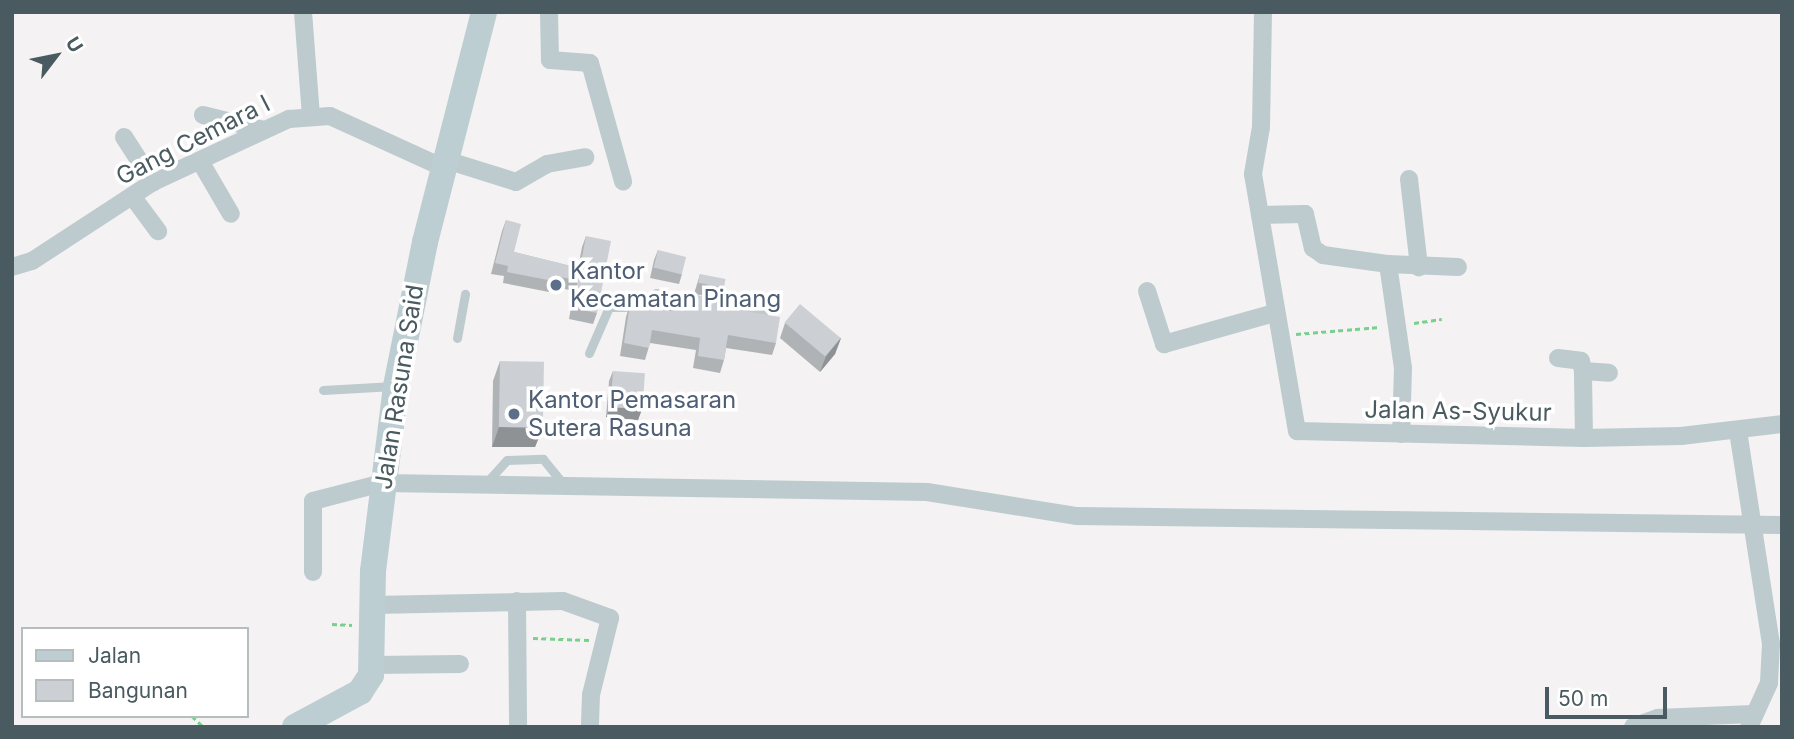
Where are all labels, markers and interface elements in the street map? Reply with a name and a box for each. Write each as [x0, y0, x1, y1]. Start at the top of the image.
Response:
north arrow [21, 21, 91, 91]
text: U [61, 33, 88, 57]
street label: Gang Cemara I [111, 89, 275, 191]
place label: Kantor Kecamatan Pinang [570, 257, 781, 313]
marker: Kantor Kecamatan Pinang [548, 277, 564, 293]
street label: Jalan Rasuna Said [369, 283, 429, 491]
place label: Kantor Pemasaran Sutera Rasuna [528, 386, 736, 442]
street label: Jalan As-Syukur [1364, 395, 1552, 427]
marker: Kantor Pemasaran Sutera Rasuna [506, 406, 522, 422]
legend [21, 627, 248, 718]
text: Jalan [88, 643, 141, 668]
scale bar [1549, 672, 1672, 716]
text: Bangunan [88, 678, 188, 703]
text: 50 m [1558, 686, 1608, 711]

